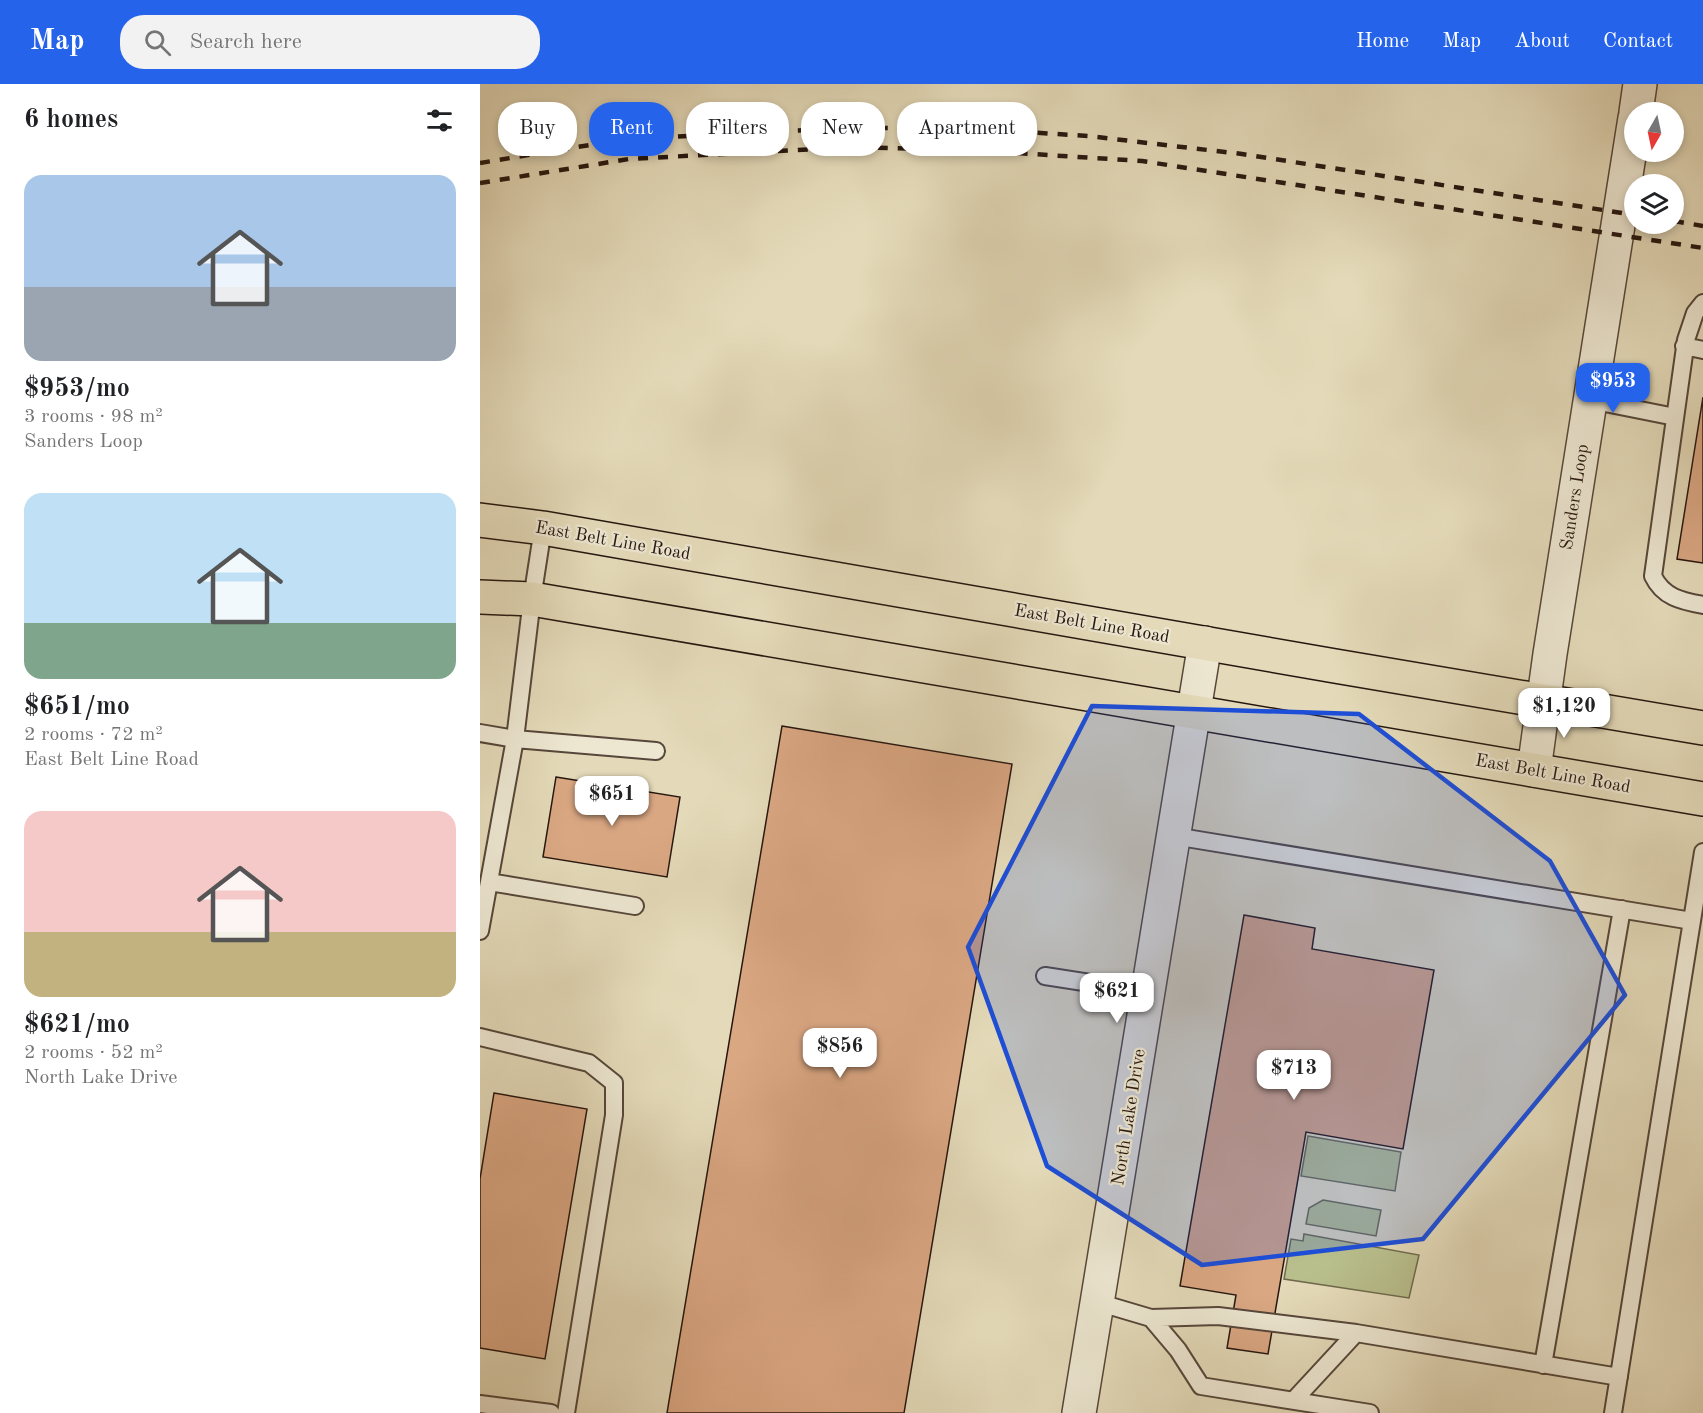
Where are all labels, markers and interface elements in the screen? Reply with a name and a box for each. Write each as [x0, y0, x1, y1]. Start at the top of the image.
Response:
search box [120, 15, 540, 69]
icon: search [141, 26, 174, 59]
text: Map [30, 28, 84, 56]
text: Search here [189, 31, 302, 53]
text: Home [1356, 31, 1409, 52]
text: Map [1442, 31, 1481, 52]
text: About [1514, 31, 1570, 52]
text: Contact [1603, 31, 1673, 52]
chip: Buy [498, 102, 577, 156]
chip: Rent [589, 102, 674, 156]
chip: Filters [686, 102, 789, 156]
chip: New [801, 102, 885, 156]
chip: Apartment [897, 102, 1037, 156]
north arrow [1624, 102, 1684, 162]
map controls [1624, 102, 1684, 234]
icon: filters [423, 104, 456, 137]
text: 6 homes [24, 107, 118, 133]
button: layers [1624, 174, 1684, 234]
icon: home [186, 214, 294, 322]
pin: $953 [1577, 363, 1649, 414]
text: $953 [1590, 372, 1636, 392]
text: $953/mo [24, 376, 130, 402]
text: 3 rooms · 98 m² [24, 407, 163, 427]
text: Sanders Loop [24, 432, 143, 452]
street label: Sanders Loop [1558, 443, 1592, 551]
street label: East Belt Line Road [534, 518, 692, 564]
icon: home [186, 532, 294, 640]
street label: East Belt Line Road [1013, 601, 1171, 647]
pin: $1,120 [1515, 688, 1613, 739]
text: $651/mo [24, 694, 130, 720]
text: $1,120 [1532, 697, 1596, 717]
text: 2 rooms · 72 m² [24, 725, 163, 745]
text: East Belt Line Road [24, 750, 199, 770]
street label: East Belt Line Road [1474, 751, 1632, 797]
pin: $651 [576, 776, 648, 827]
text: $651 [589, 785, 635, 805]
icon: home [186, 850, 294, 958]
pin: $621 [1081, 973, 1153, 1024]
text: $621 [1094, 982, 1140, 1002]
text: $621/mo [24, 1012, 130, 1038]
pin: $856 [804, 1028, 876, 1079]
text: $856 [817, 1037, 863, 1057]
text: 2 rooms · 52 m² [24, 1043, 163, 1063]
street label: North Lake Drive [1109, 1048, 1149, 1187]
pin: $713 [1258, 1050, 1330, 1101]
text: $713 [1271, 1059, 1317, 1079]
text: North Lake Drive [24, 1068, 178, 1088]

